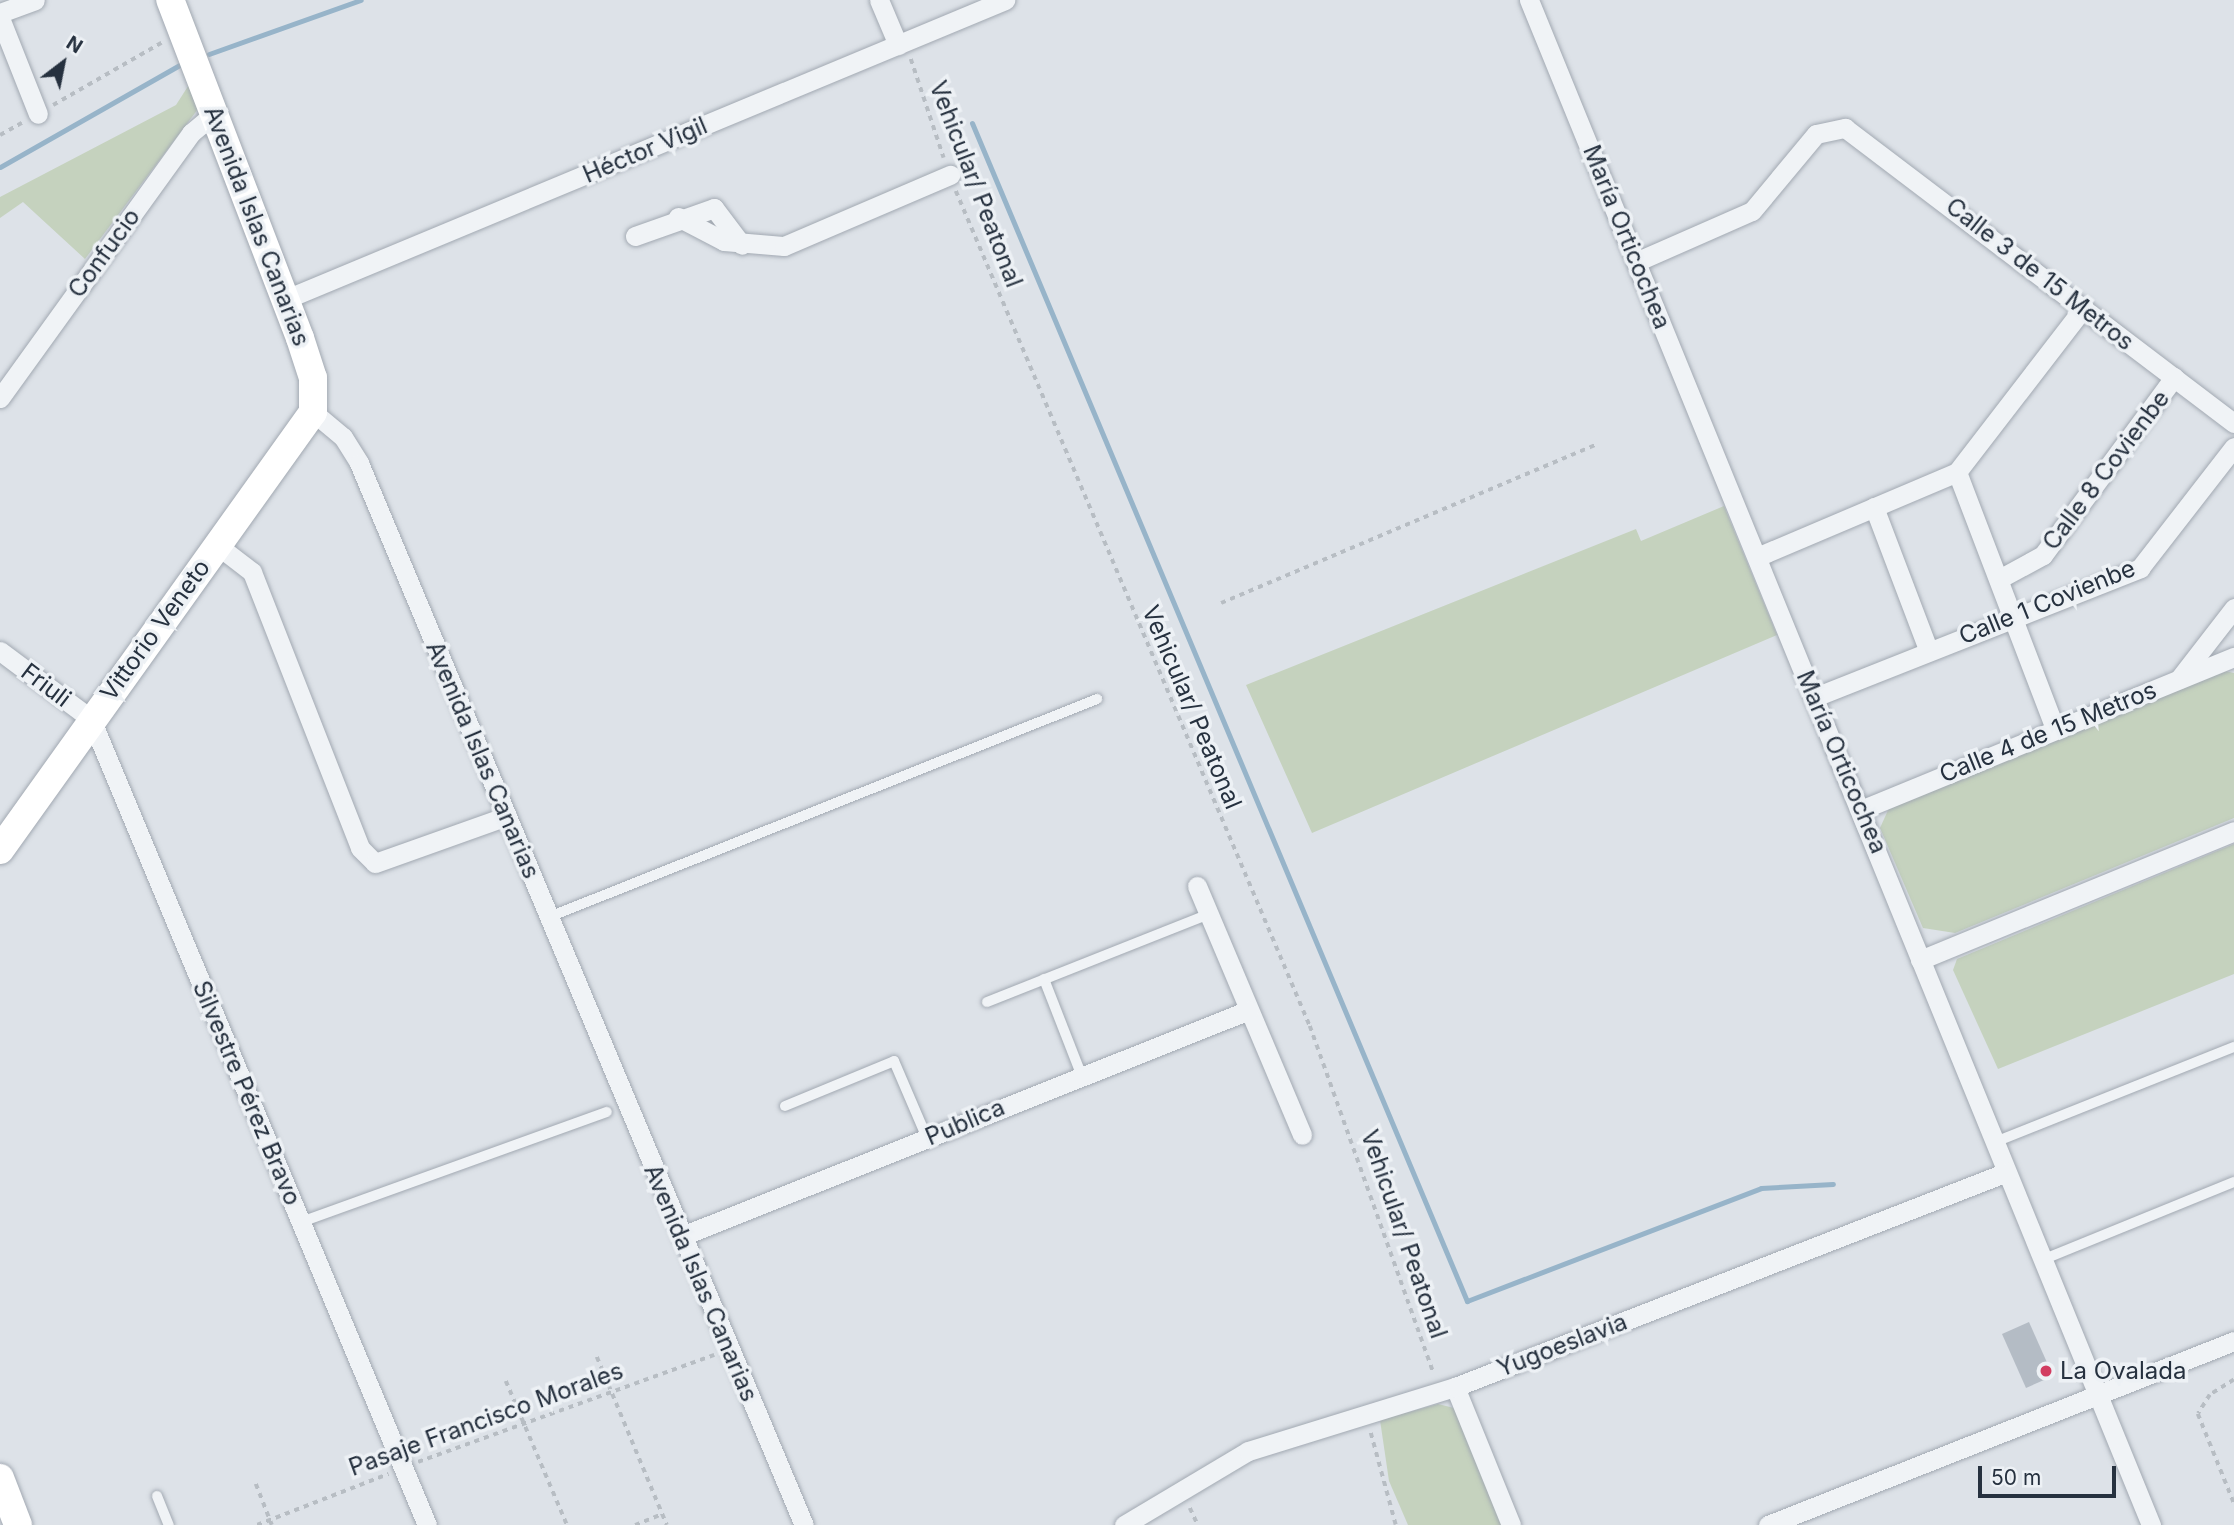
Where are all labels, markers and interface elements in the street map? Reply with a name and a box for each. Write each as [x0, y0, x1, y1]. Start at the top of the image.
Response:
north arrow [28, 28, 98, 98]
text: N [62, 31, 87, 58]
street label: Vehicular/ Peatonal [923, 77, 1029, 291]
street label: Avenida Islas Canarias [198, 102, 316, 350]
street label: Héctor Vigil [579, 111, 711, 189]
street label: María Orticochea [1577, 141, 1677, 333]
street label: Calle 3 de 15 Metros [1940, 192, 2140, 356]
street label: Confucio [62, 203, 146, 303]
street label: Calle 8 Covienbe [2037, 384, 2175, 556]
street label: Vittorio Veneto [94, 554, 216, 706]
street label: Calle 1 Covienbe [1955, 554, 2139, 650]
street label: Vehicular/ Peatonal [1136, 601, 1248, 813]
street label: Avenida Islas Canarias [420, 637, 546, 883]
street label: Friuli [16, 657, 76, 713]
street label: María Orticochea [1791, 666, 1893, 858]
street label: Calle 4 de 15 Metros [1935, 675, 2161, 789]
street label: Silvestre Pérez Bravo [187, 977, 307, 1209]
street label: Publica [921, 1092, 1009, 1152]
street label: Vehicular/ Peatonal [1355, 1126, 1453, 1342]
street label: Avenida Islas Canarias [638, 1160, 764, 1406]
street label: Yugoeslavia [1493, 1307, 1631, 1383]
street label: Pasaje Francisco Morales [345, 1356, 627, 1482]
place label: La Ovalada [2060, 1357, 2186, 1385]
marker: La Ovalada [2038, 1363, 2054, 1379]
scale bar [1982, 1452, 2120, 1496]
text: 50 m [1991, 1465, 2041, 1490]

